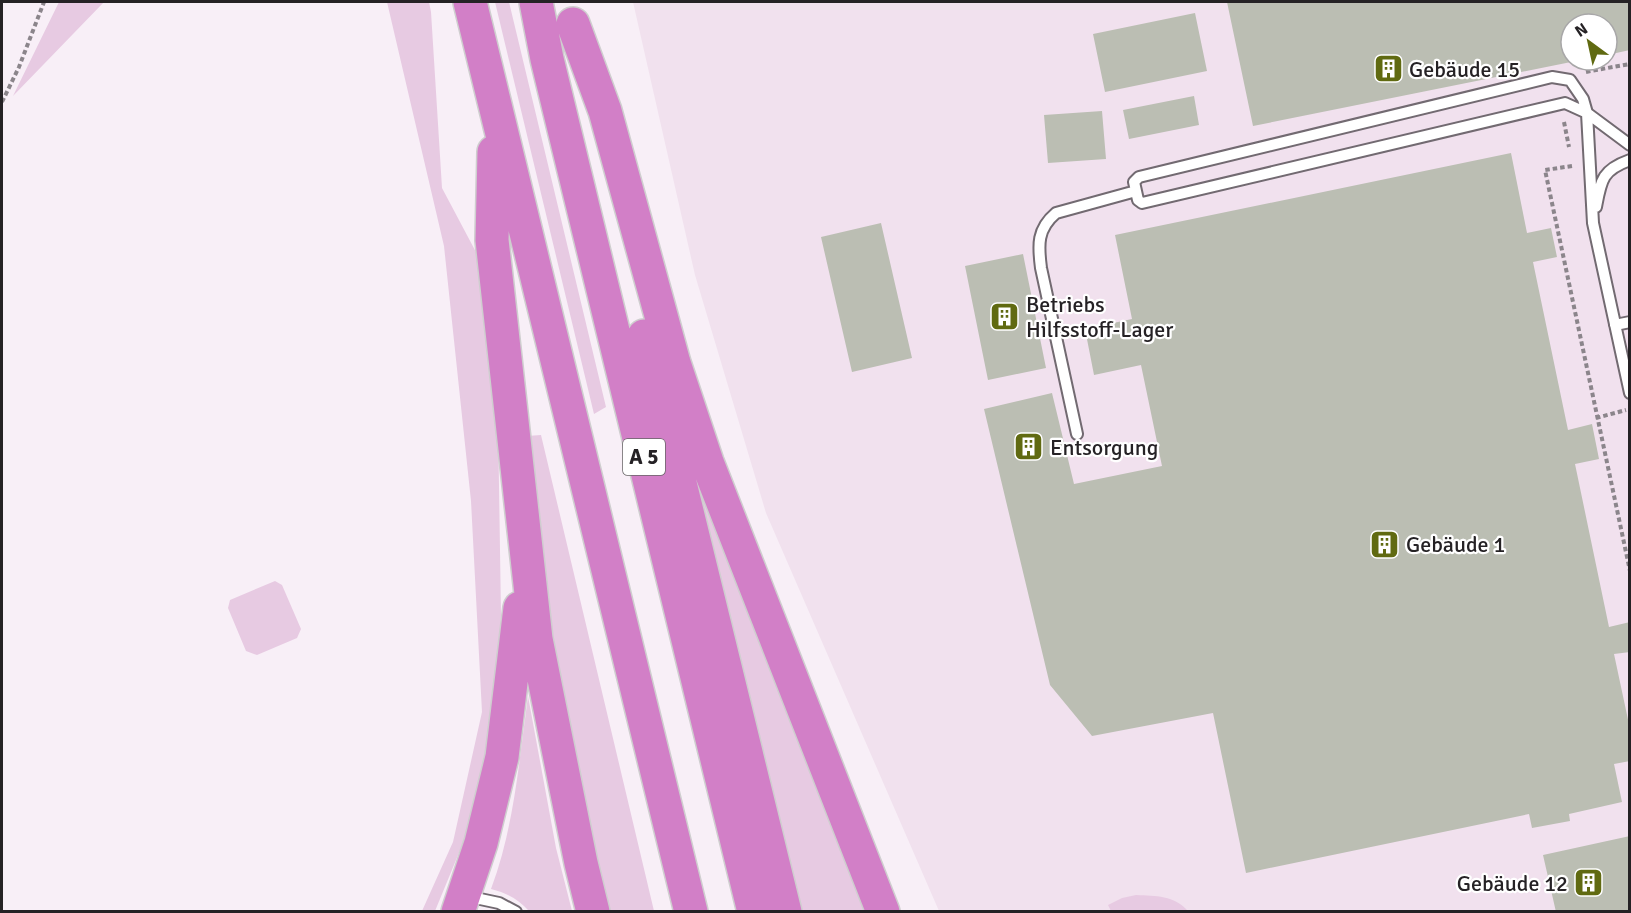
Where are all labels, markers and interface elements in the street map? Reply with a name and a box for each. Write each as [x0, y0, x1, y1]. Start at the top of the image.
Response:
north arrow [1559, 12, 1619, 72]
text: N [1571, 19, 1591, 42]
building icon: Gebäude 15 [1372, 53, 1404, 85]
place label: Gebäude 15 [1409, 56, 1520, 83]
place label: Betriebs Hilfsstoff-Lager [1026, 291, 1173, 343]
building icon: Betriebs Hilfsstoff-Lager [989, 301, 1021, 333]
building icon: Entsorgung [1013, 431, 1045, 463]
place label: Entsorgung [1050, 434, 1158, 461]
road number: A 5 [623, 439, 665, 475]
building icon: Gebäude 1 [1369, 528, 1401, 560]
place label: Gebäude 1 [1406, 531, 1505, 558]
building icon: Gebäude 12 [1573, 867, 1605, 899]
place label: Gebäude 12 [1457, 870, 1568, 897]

